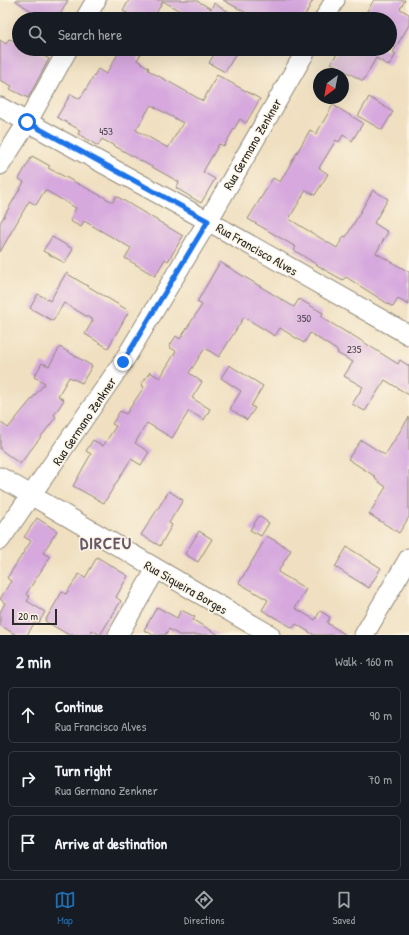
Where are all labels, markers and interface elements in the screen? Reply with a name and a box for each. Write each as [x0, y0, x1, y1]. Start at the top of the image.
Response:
search box [12, 12, 397, 56]
icon: search [26, 23, 48, 45]
text: Search here [58, 24, 122, 45]
north arrow [313, 68, 349, 104]
street label: Rua Germano Zenkner [219, 95, 285, 193]
route start [18, 113, 36, 131]
house number: 453 [99, 124, 113, 138]
street label: Rua Francisco Alves [213, 218, 301, 280]
house number: 350 [297, 311, 311, 325]
house number: 235 [347, 342, 362, 356]
route end [114, 353, 132, 371]
street label: Rua Germano Zenkner [48, 373, 120, 469]
district label: DIRCEU [80, 531, 132, 554]
street label: Rua Siqueira Borges [141, 556, 231, 618]
scale bar [12, 607, 57, 626]
text: 20 m [18, 609, 38, 623]
text: 2 min [16, 650, 51, 673]
text: Walk · 160 m [335, 652, 393, 670]
text: Continue [55, 696, 103, 717]
icon: ahead [17, 704, 39, 726]
text: 90 m [370, 706, 392, 724]
text: Rua Francisco Alves [55, 717, 146, 735]
text: Turn right [55, 760, 111, 781]
icon: right [17, 768, 39, 790]
text: 70 m [368, 770, 392, 788]
text: Rua Germano Zenkner [55, 781, 158, 799]
icon: arrive [17, 832, 39, 854]
text: Arrive at destination [55, 833, 167, 854]
tab: Map [54, 889, 76, 927]
tab: Directions [184, 889, 225, 927]
tab: Saved [333, 889, 355, 927]

